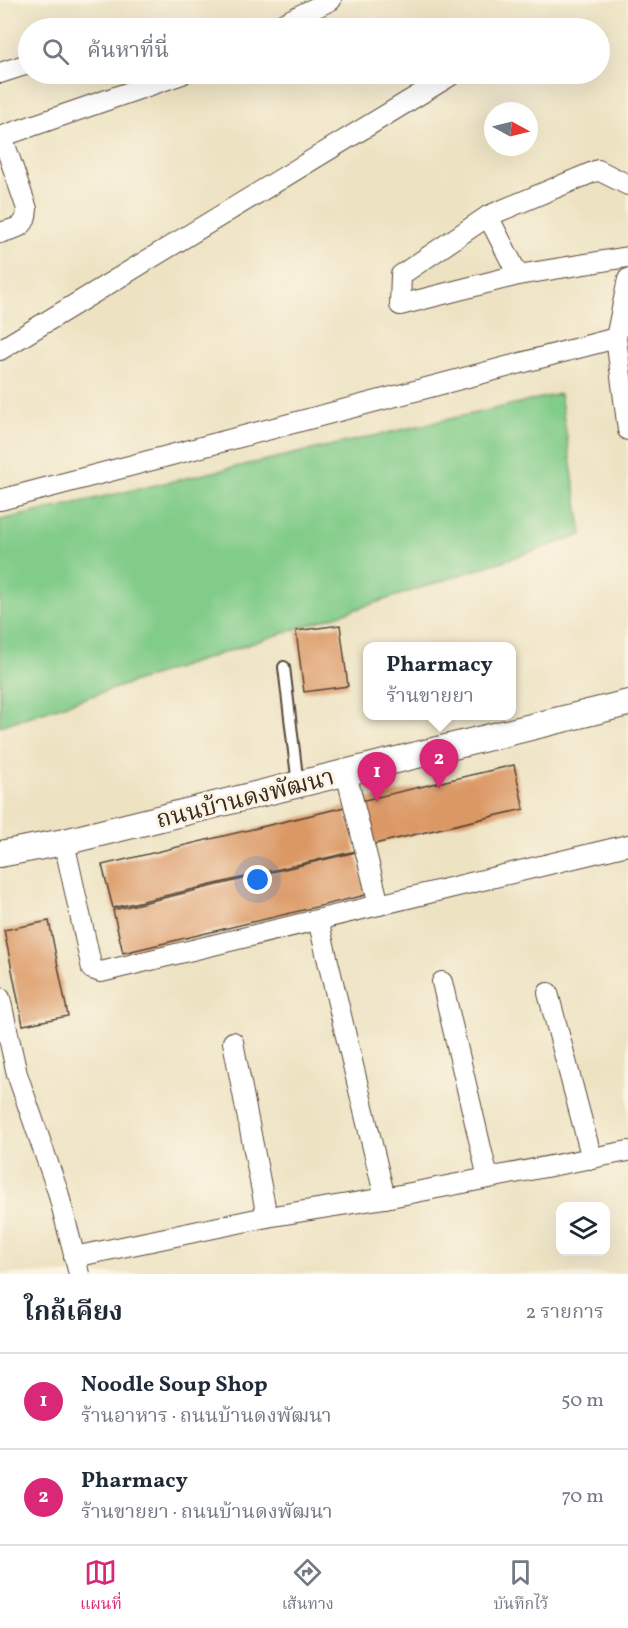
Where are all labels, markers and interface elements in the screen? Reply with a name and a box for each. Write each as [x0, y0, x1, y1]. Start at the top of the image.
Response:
search box [18, 18, 610, 84]
icon: search [39, 35, 72, 68]
text: ค้นหาที่นี่ [87, 36, 169, 67]
north arrow [484, 102, 538, 156]
popup [363, 642, 516, 720]
text: Pharmacy [386, 650, 493, 681]
text: ร้านขายยา [386, 683, 474, 711]
pin: 2 [420, 740, 458, 789]
pin: 1 [358, 752, 397, 802]
street label: ถนนบ้านดงพัฒนา [153, 761, 338, 838]
your location [243, 865, 272, 894]
map controls [556, 1202, 610, 1256]
button: layers [556, 1202, 610, 1256]
text: ใกล้เคียง [24, 1295, 123, 1331]
text: 2 รายการ [526, 1299, 604, 1327]
text: Noodle Soup Shop [81, 1370, 268, 1401]
text: 1 [39, 1387, 48, 1415]
text: 50 m [561, 1387, 604, 1415]
text: ร้านอาหาร · ถนนบ้านดงพัฒนา [81, 1403, 332, 1431]
text: Pharmacy [81, 1466, 188, 1497]
text: 2 [38, 1483, 49, 1511]
text: 70 m [561, 1483, 604, 1511]
text: ร้านขายยา · ถนนบ้านดงพัฒนา [81, 1499, 333, 1527]
tab: แผนที่ [80, 1556, 122, 1618]
tab: เส้นทาง [282, 1556, 334, 1618]
tab: บันทึกไว้ [494, 1556, 548, 1618]

